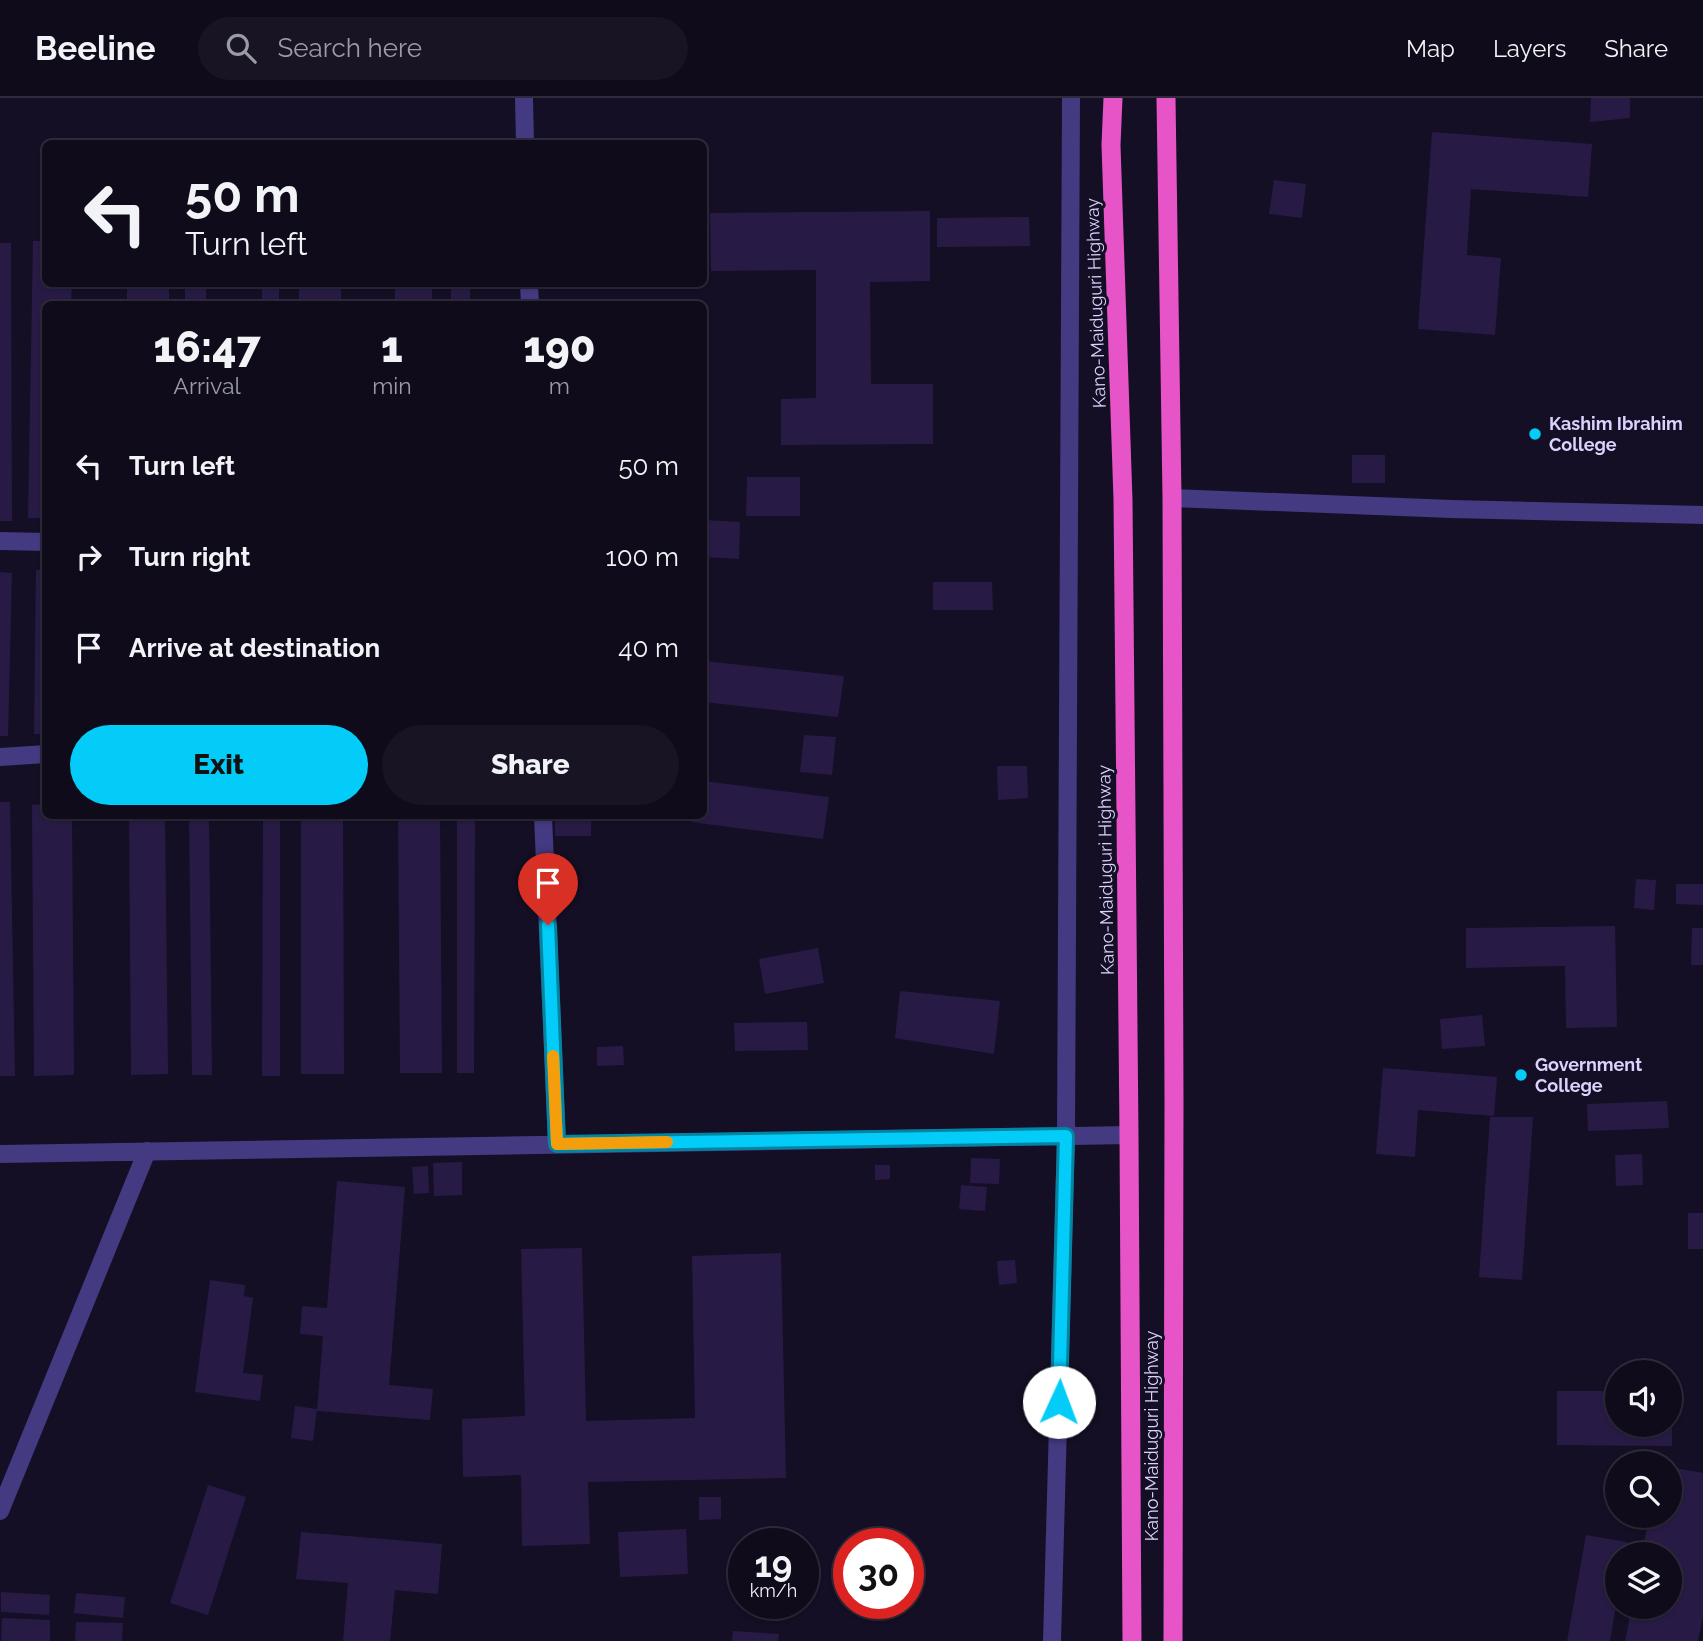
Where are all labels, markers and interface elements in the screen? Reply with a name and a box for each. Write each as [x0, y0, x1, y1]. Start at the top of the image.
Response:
search box [198, 17, 688, 80]
text: Beeline [35, 29, 156, 68]
icon: search [222, 29, 260, 67]
text: Search here [278, 33, 422, 63]
text: Map [1406, 34, 1455, 63]
text: Layers [1493, 34, 1566, 63]
text: Share [1604, 34, 1668, 63]
text: 50 m [185, 166, 300, 223]
icon: left [70, 168, 161, 259]
street label: Kano-Maiduguri Highway [1081, 197, 1110, 409]
text: Turn left [185, 225, 307, 262]
text: 16:47 [153, 323, 261, 372]
text: 1 [381, 323, 403, 372]
text: 190 [523, 323, 596, 372]
text: Arrival [173, 372, 241, 399]
text: min [372, 372, 412, 399]
text: m [549, 372, 570, 399]
place label: Kashim Ibrahim College [1549, 413, 1683, 455]
marker: Kashim Ibrahim College [1527, 426, 1543, 442]
icon: left [70, 447, 108, 485]
text: Turn left [129, 451, 235, 481]
text: 50 m [618, 451, 679, 481]
icon: right [70, 538, 108, 576]
text: Turn right [129, 542, 250, 572]
text: 100 m [606, 542, 679, 572]
icon: arrive [70, 629, 108, 667]
text: Arrive at destination [129, 633, 380, 663]
text: 40 m [618, 633, 679, 663]
button: Exit [70, 725, 368, 805]
button: Share [382, 725, 679, 805]
street label: Kano-Maiduguri Highway [1093, 764, 1118, 975]
pin [518, 853, 578, 925]
icon: arrive [529, 864, 567, 902]
place label: Government College [1535, 1054, 1642, 1096]
marker: Government College [1513, 1067, 1529, 1083]
street label: Kano-Maiduguri Highway [1141, 1331, 1162, 1541]
map controls [1605, 1360, 1682, 1619]
button: sound [1605, 1360, 1682, 1437]
position arrow [1022, 1365, 1096, 1439]
button: search [1605, 1451, 1682, 1528]
speed limit sign: 30 [833, 1528, 924, 1619]
button: layers [1605, 1542, 1682, 1619]
text: 19 [755, 1544, 792, 1585]
text: km/h [750, 1580, 797, 1601]

